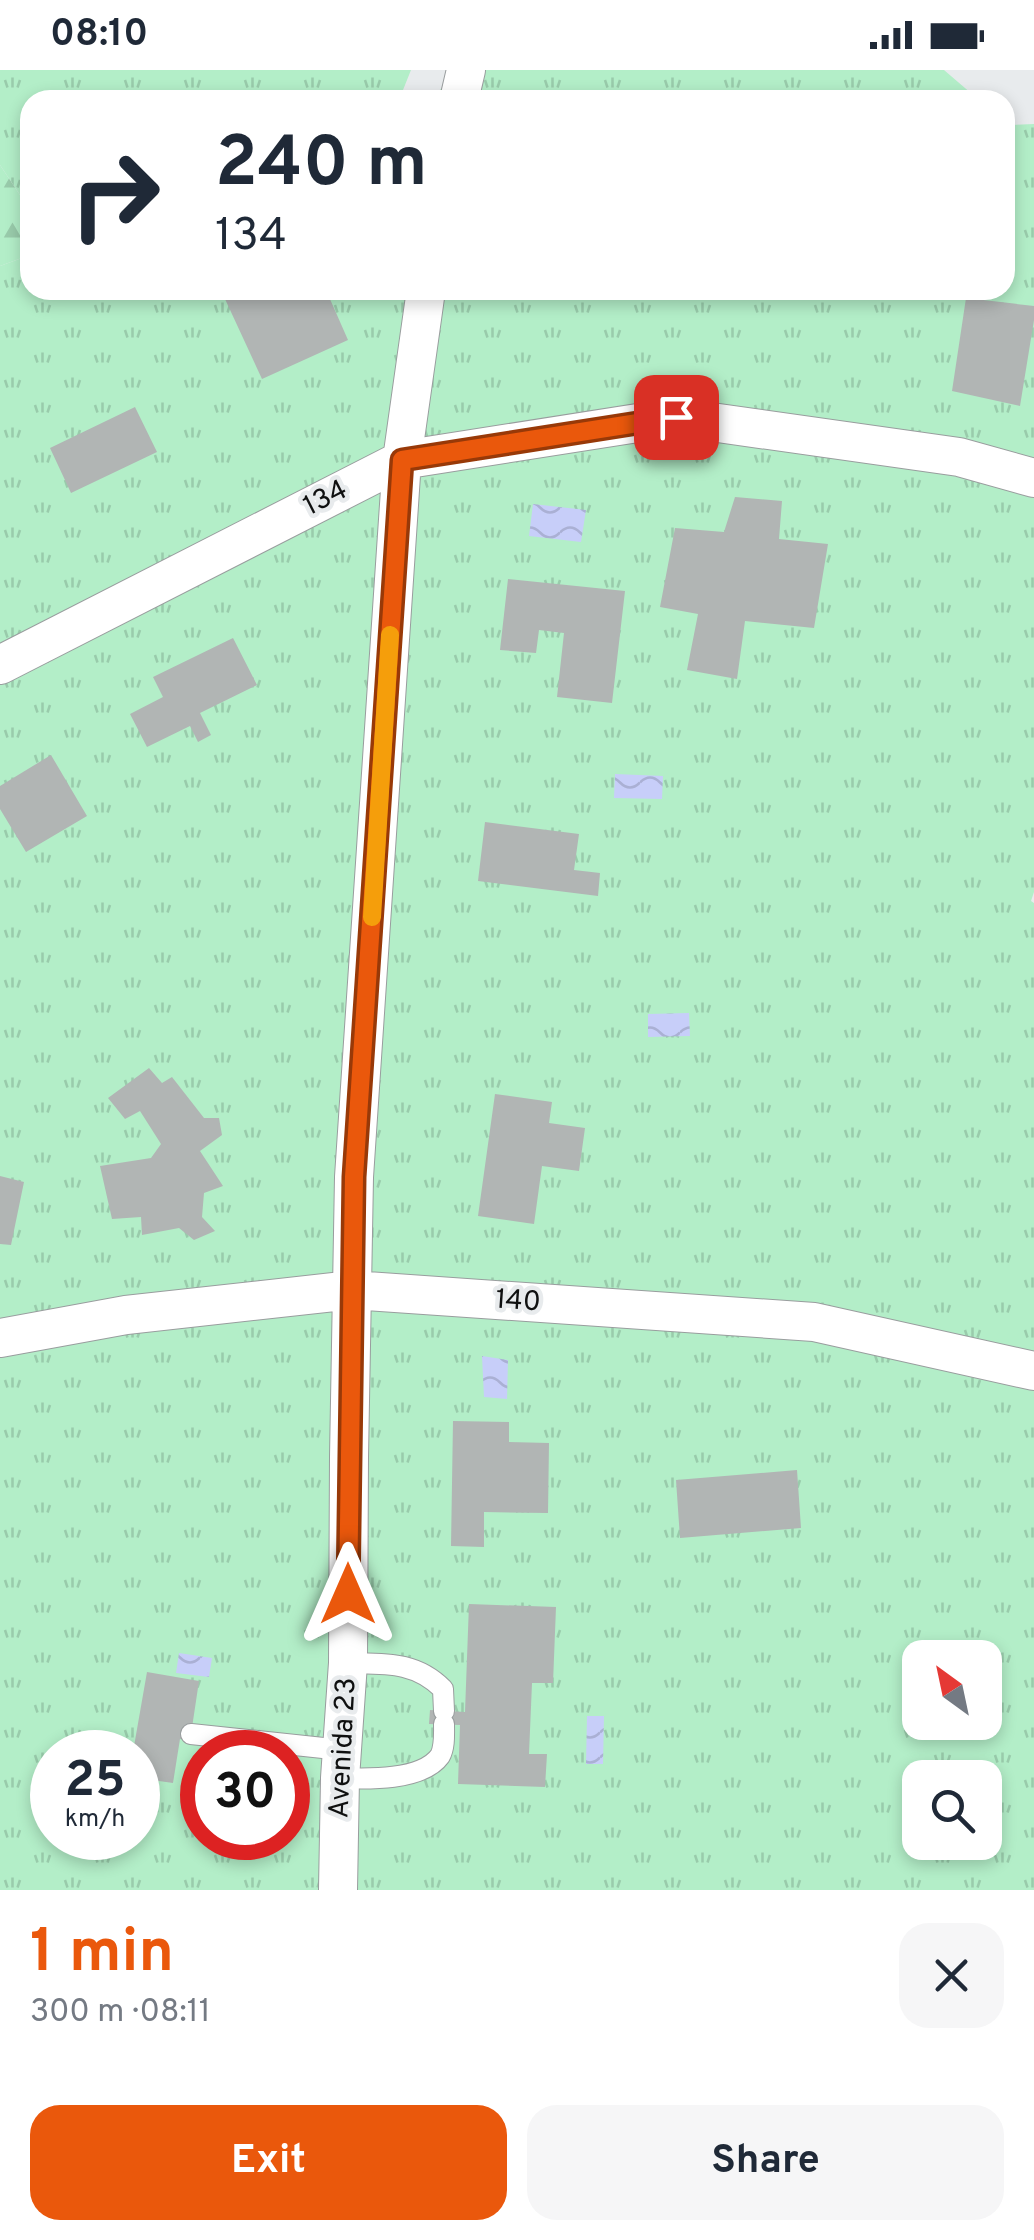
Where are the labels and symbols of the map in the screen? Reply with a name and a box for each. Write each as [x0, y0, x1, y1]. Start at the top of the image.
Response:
pin [634, 375, 719, 460]
street label: 134 [298, 473, 354, 525]
street label: 140 [494, 1282, 542, 1322]
position arrow [296, 1542, 400, 1646]
north arrow [902, 1640, 1002, 1740]
street label: Avenida 23 [322, 1677, 366, 1819]
speed limit sign: 30 [180, 1730, 310, 1860]

